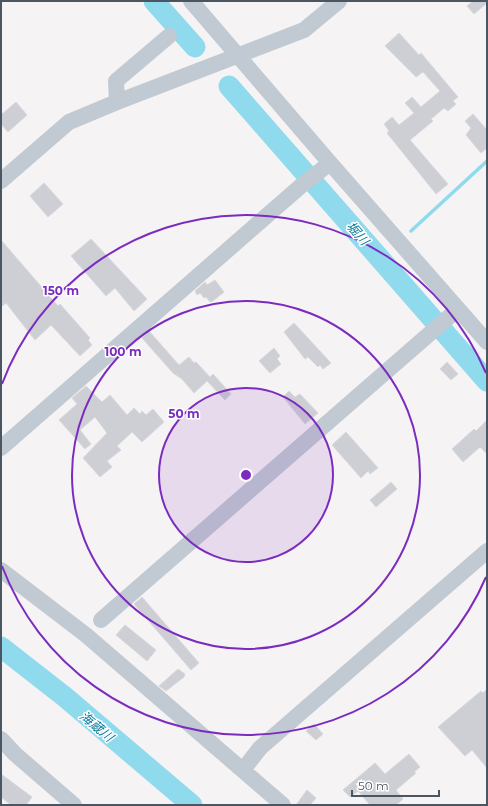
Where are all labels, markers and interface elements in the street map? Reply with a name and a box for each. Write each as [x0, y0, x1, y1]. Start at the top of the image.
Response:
water label: 堀川 [343, 218, 374, 250]
text: 150 m [43, 283, 79, 298]
text: 100 m [105, 344, 141, 359]
text: 50 m [168, 406, 200, 421]
centre of rings [239, 468, 253, 482]
water label: 海蔵川 [77, 707, 119, 746]
scale bar [352, 772, 439, 798]
text: 50 m [358, 778, 389, 793]

